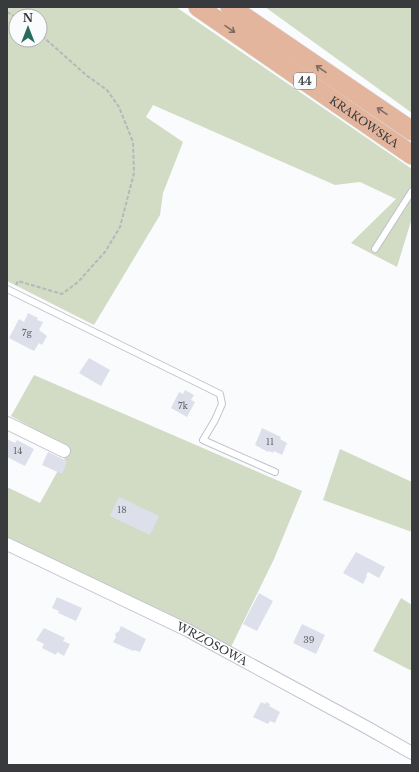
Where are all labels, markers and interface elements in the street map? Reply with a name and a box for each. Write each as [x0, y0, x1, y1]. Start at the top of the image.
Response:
north arrow [8, 8, 48, 48]
text: N [23, 11, 34, 25]
one-way arrow [224, 25, 235, 33]
one-way arrow [316, 65, 327, 73]
road number: 44 [294, 73, 316, 89]
street label: KRAKOWSKA [327, 93, 402, 151]
one-way arrow [377, 107, 388, 115]
house number: 7g [22, 327, 33, 338]
house number: 7k [178, 400, 188, 411]
house number: 11 [266, 436, 274, 447]
house number: 14 [13, 445, 23, 456]
house number: 18 [117, 504, 127, 515]
street label: WRZOSOWA [173, 619, 250, 669]
house number: 39 [303, 634, 315, 645]

